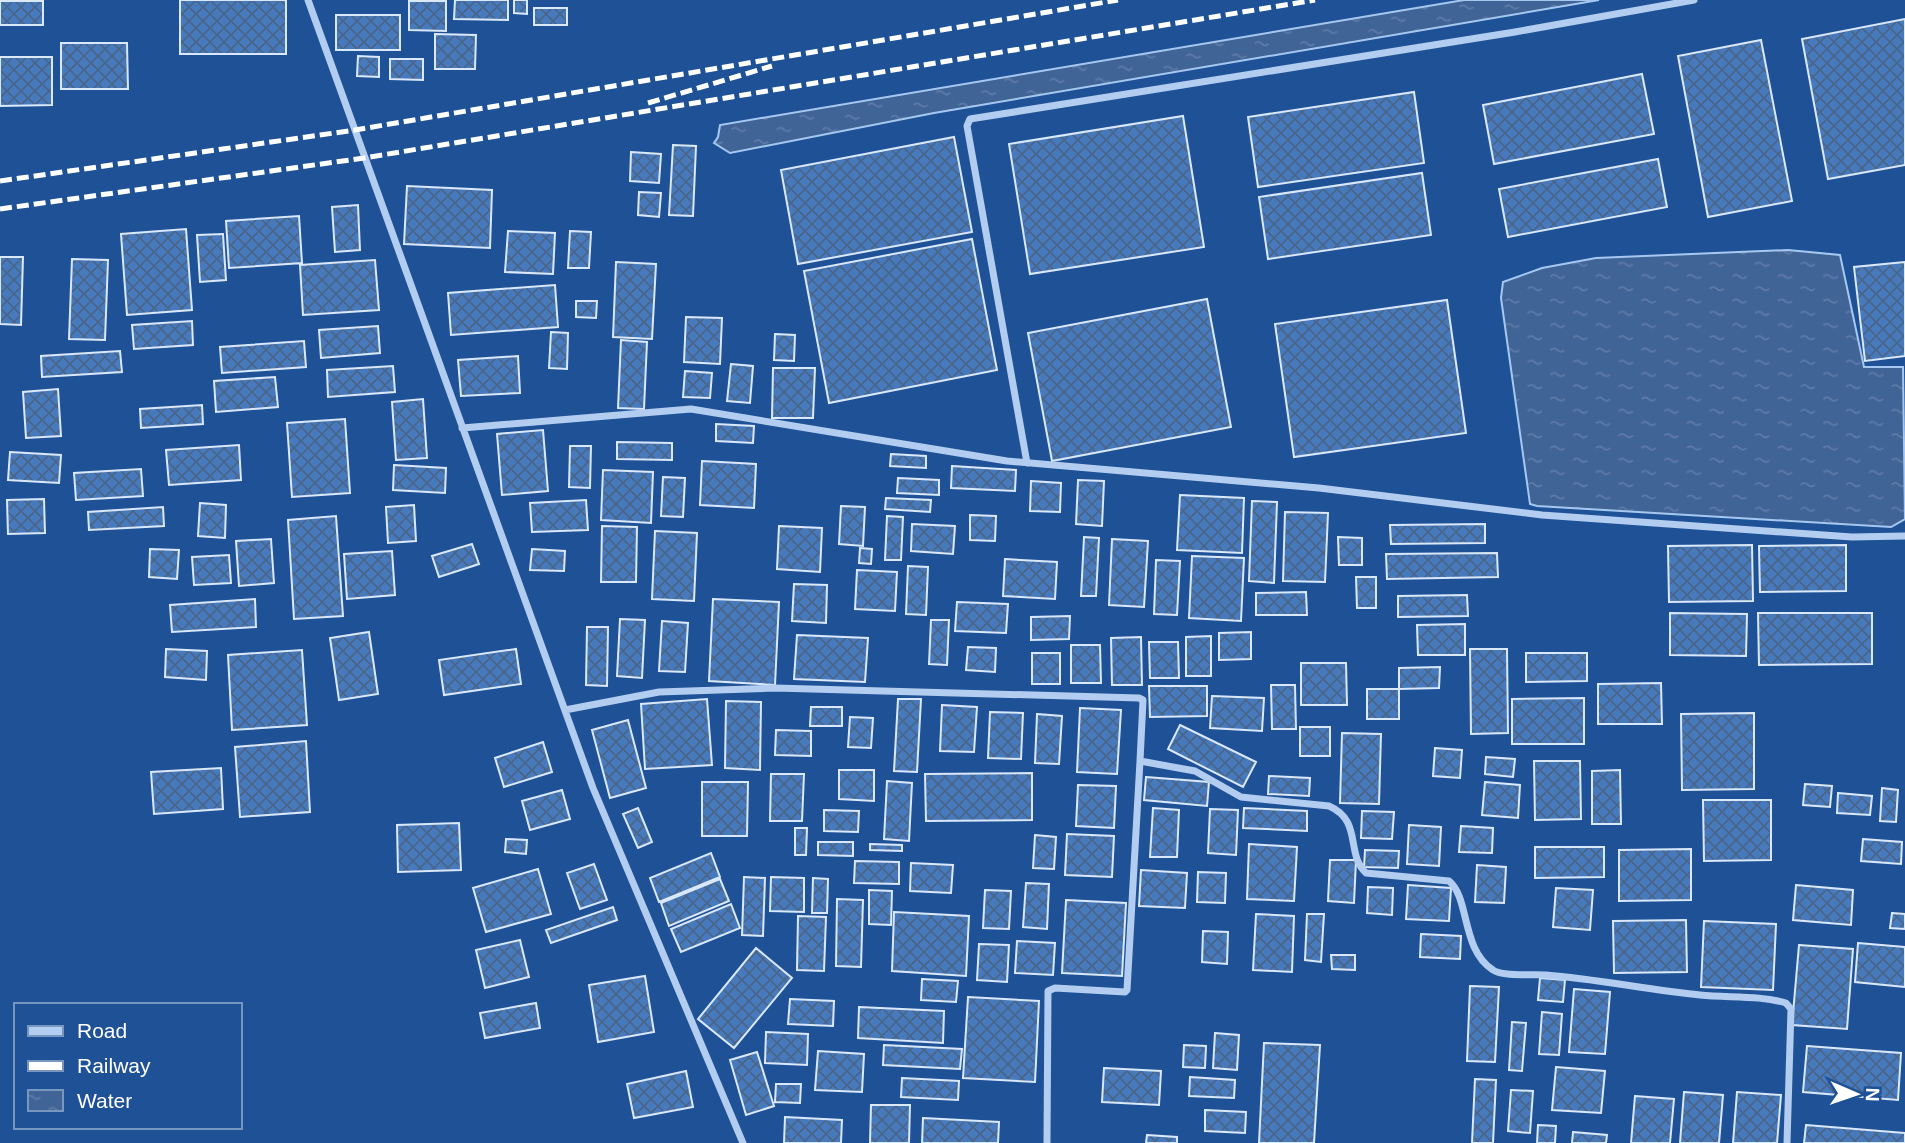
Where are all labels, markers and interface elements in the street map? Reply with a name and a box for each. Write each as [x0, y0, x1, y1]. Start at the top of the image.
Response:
legend [14, 1003, 242, 1129]
text: Road [77, 1019, 127, 1042]
text: Railway [77, 1054, 151, 1077]
north arrow [1821, 1059, 1891, 1129]
text: N [1862, 1087, 1883, 1102]
text: Water [77, 1089, 132, 1112]

